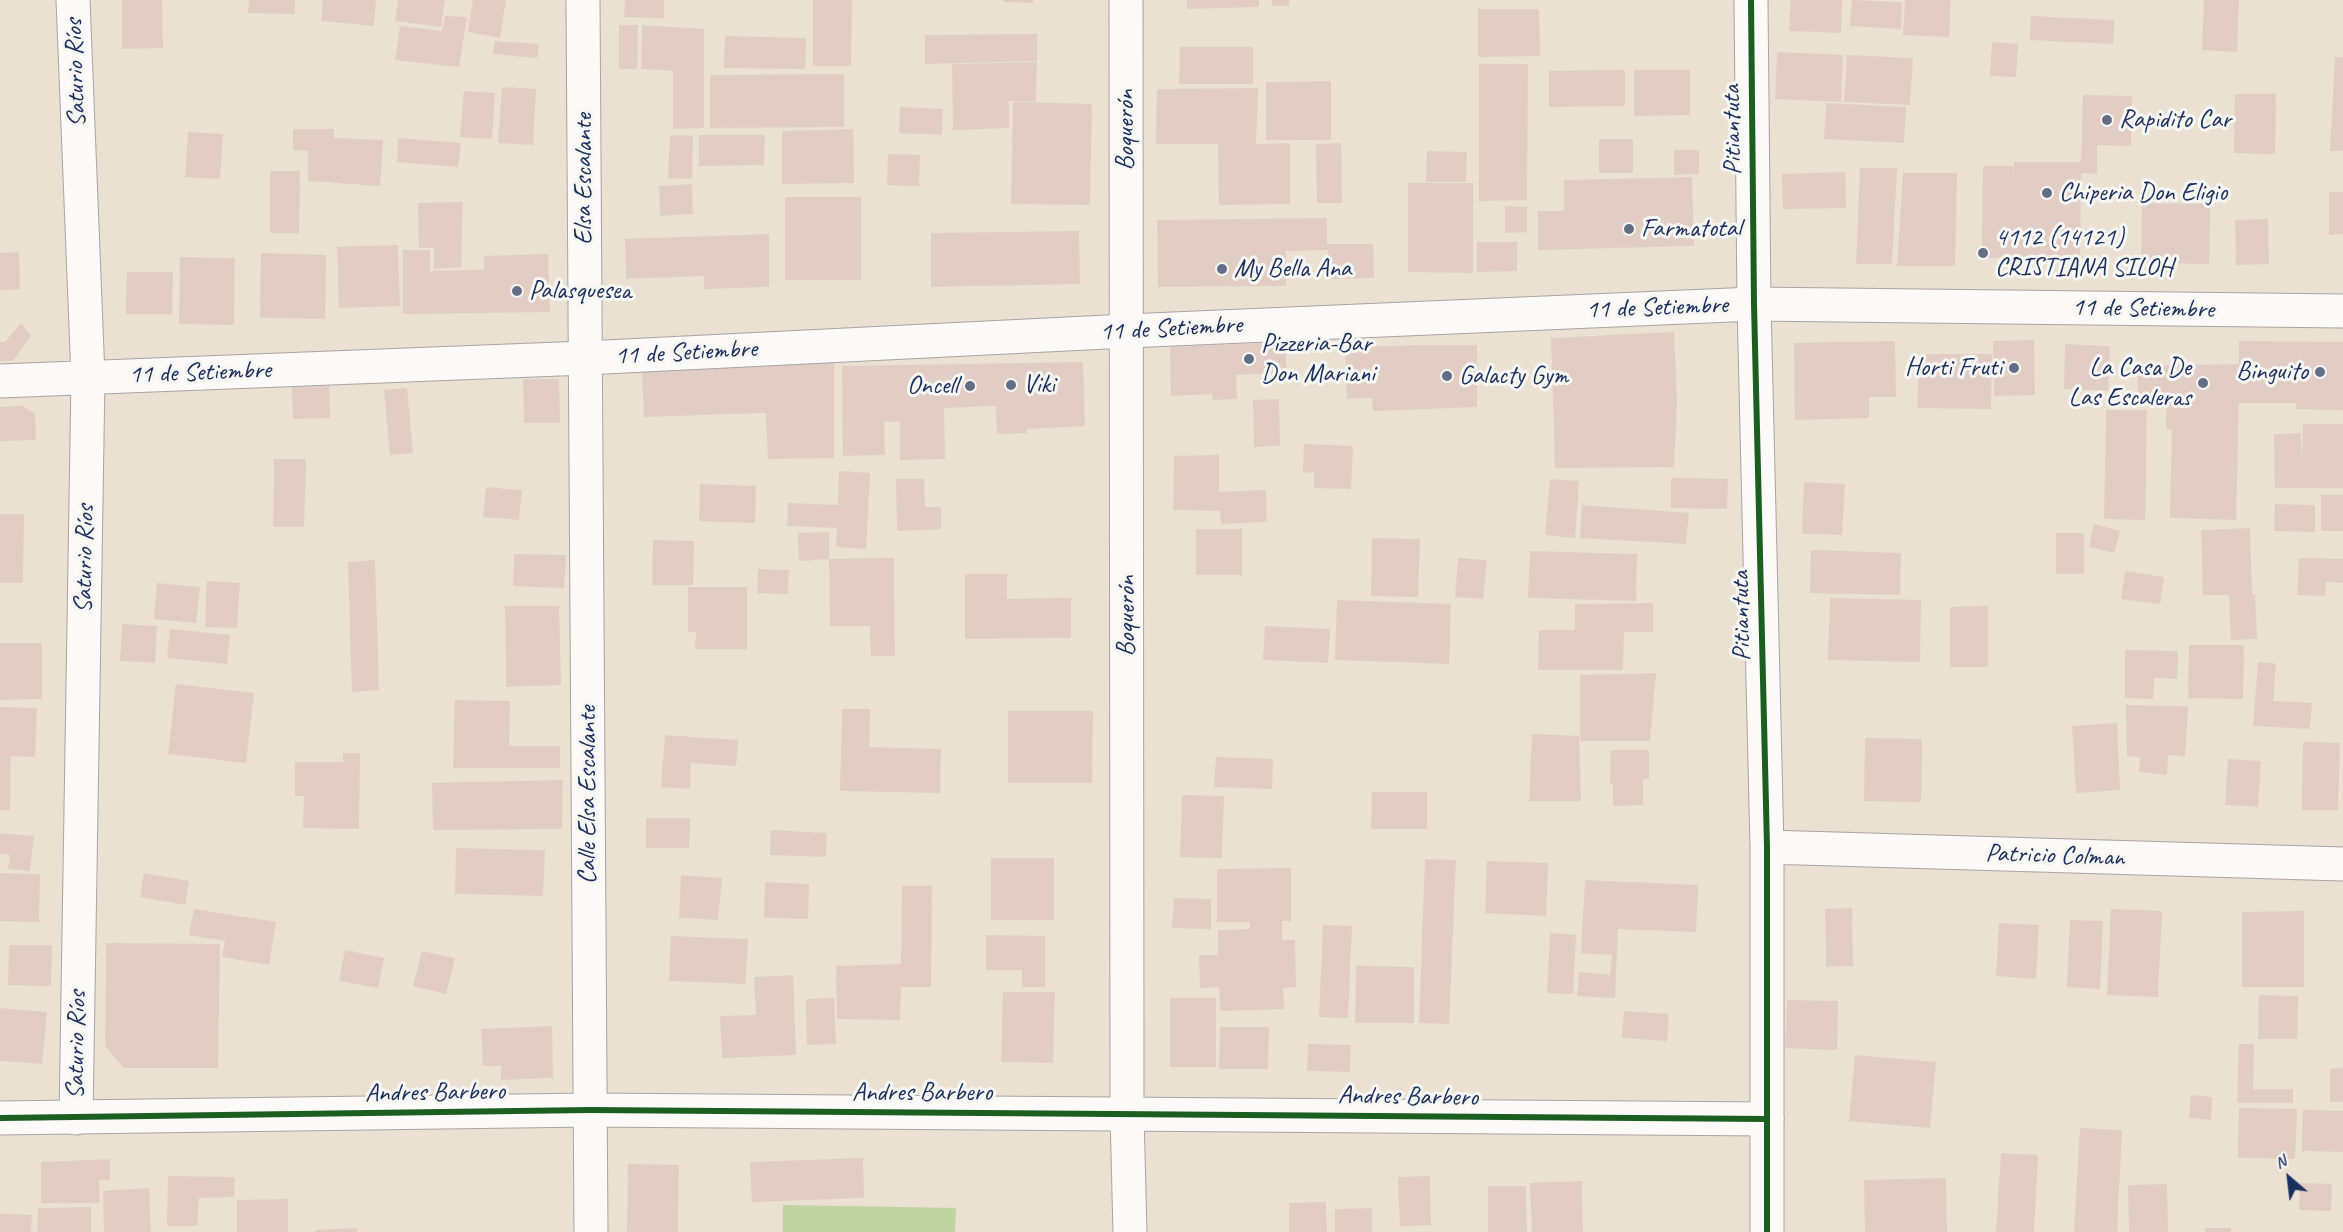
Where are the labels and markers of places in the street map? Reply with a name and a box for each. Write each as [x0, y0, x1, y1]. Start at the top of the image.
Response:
place label: Rapidito Car [2119, 104, 2231, 136]
marker: Rapidito Car [2100, 113, 2114, 127]
place label: Chiperia Don Eligio [2059, 177, 2227, 209]
marker: Chiperia Don Eligio [2040, 186, 2054, 200]
place label: Farmatotal [1641, 213, 1741, 245]
marker: Farmatotal [1622, 222, 1636, 236]
place label: 4112 (14121) CRISTIANA SILOH [1995, 222, 2173, 284]
marker: 4112 (14121) CRISTIANA SILOH [1976, 246, 1990, 260]
place label: My Bella Ana [1234, 253, 1351, 285]
marker: My Bella Ana [1215, 262, 1229, 276]
place label: Palasquesea [529, 275, 631, 307]
marker: Palasquesea [510, 284, 524, 298]
place label: Pizzeria-Bar Don Mariani [1261, 328, 1375, 390]
marker: Pizzeria-Bar Don Mariani [1242, 352, 1256, 366]
place label: Horti Fruti [1905, 352, 2002, 384]
place label: La Casa De Las Escaleras [2069, 352, 2191, 414]
place label: Binguito [2236, 356, 2308, 388]
place label: Galacty Gym [1459, 360, 1568, 392]
marker: Horti Fruti [2007, 361, 2021, 375]
marker: Binguito [2313, 365, 2327, 379]
place label: Viki [1023, 369, 1055, 401]
marker: Galacty Gym [1440, 369, 1454, 383]
place label: Oncell [907, 370, 958, 402]
marker: La Casa De Las Escaleras [2196, 376, 2210, 390]
marker: Viki [1004, 378, 1018, 392]
marker: Oncell [963, 379, 977, 393]

